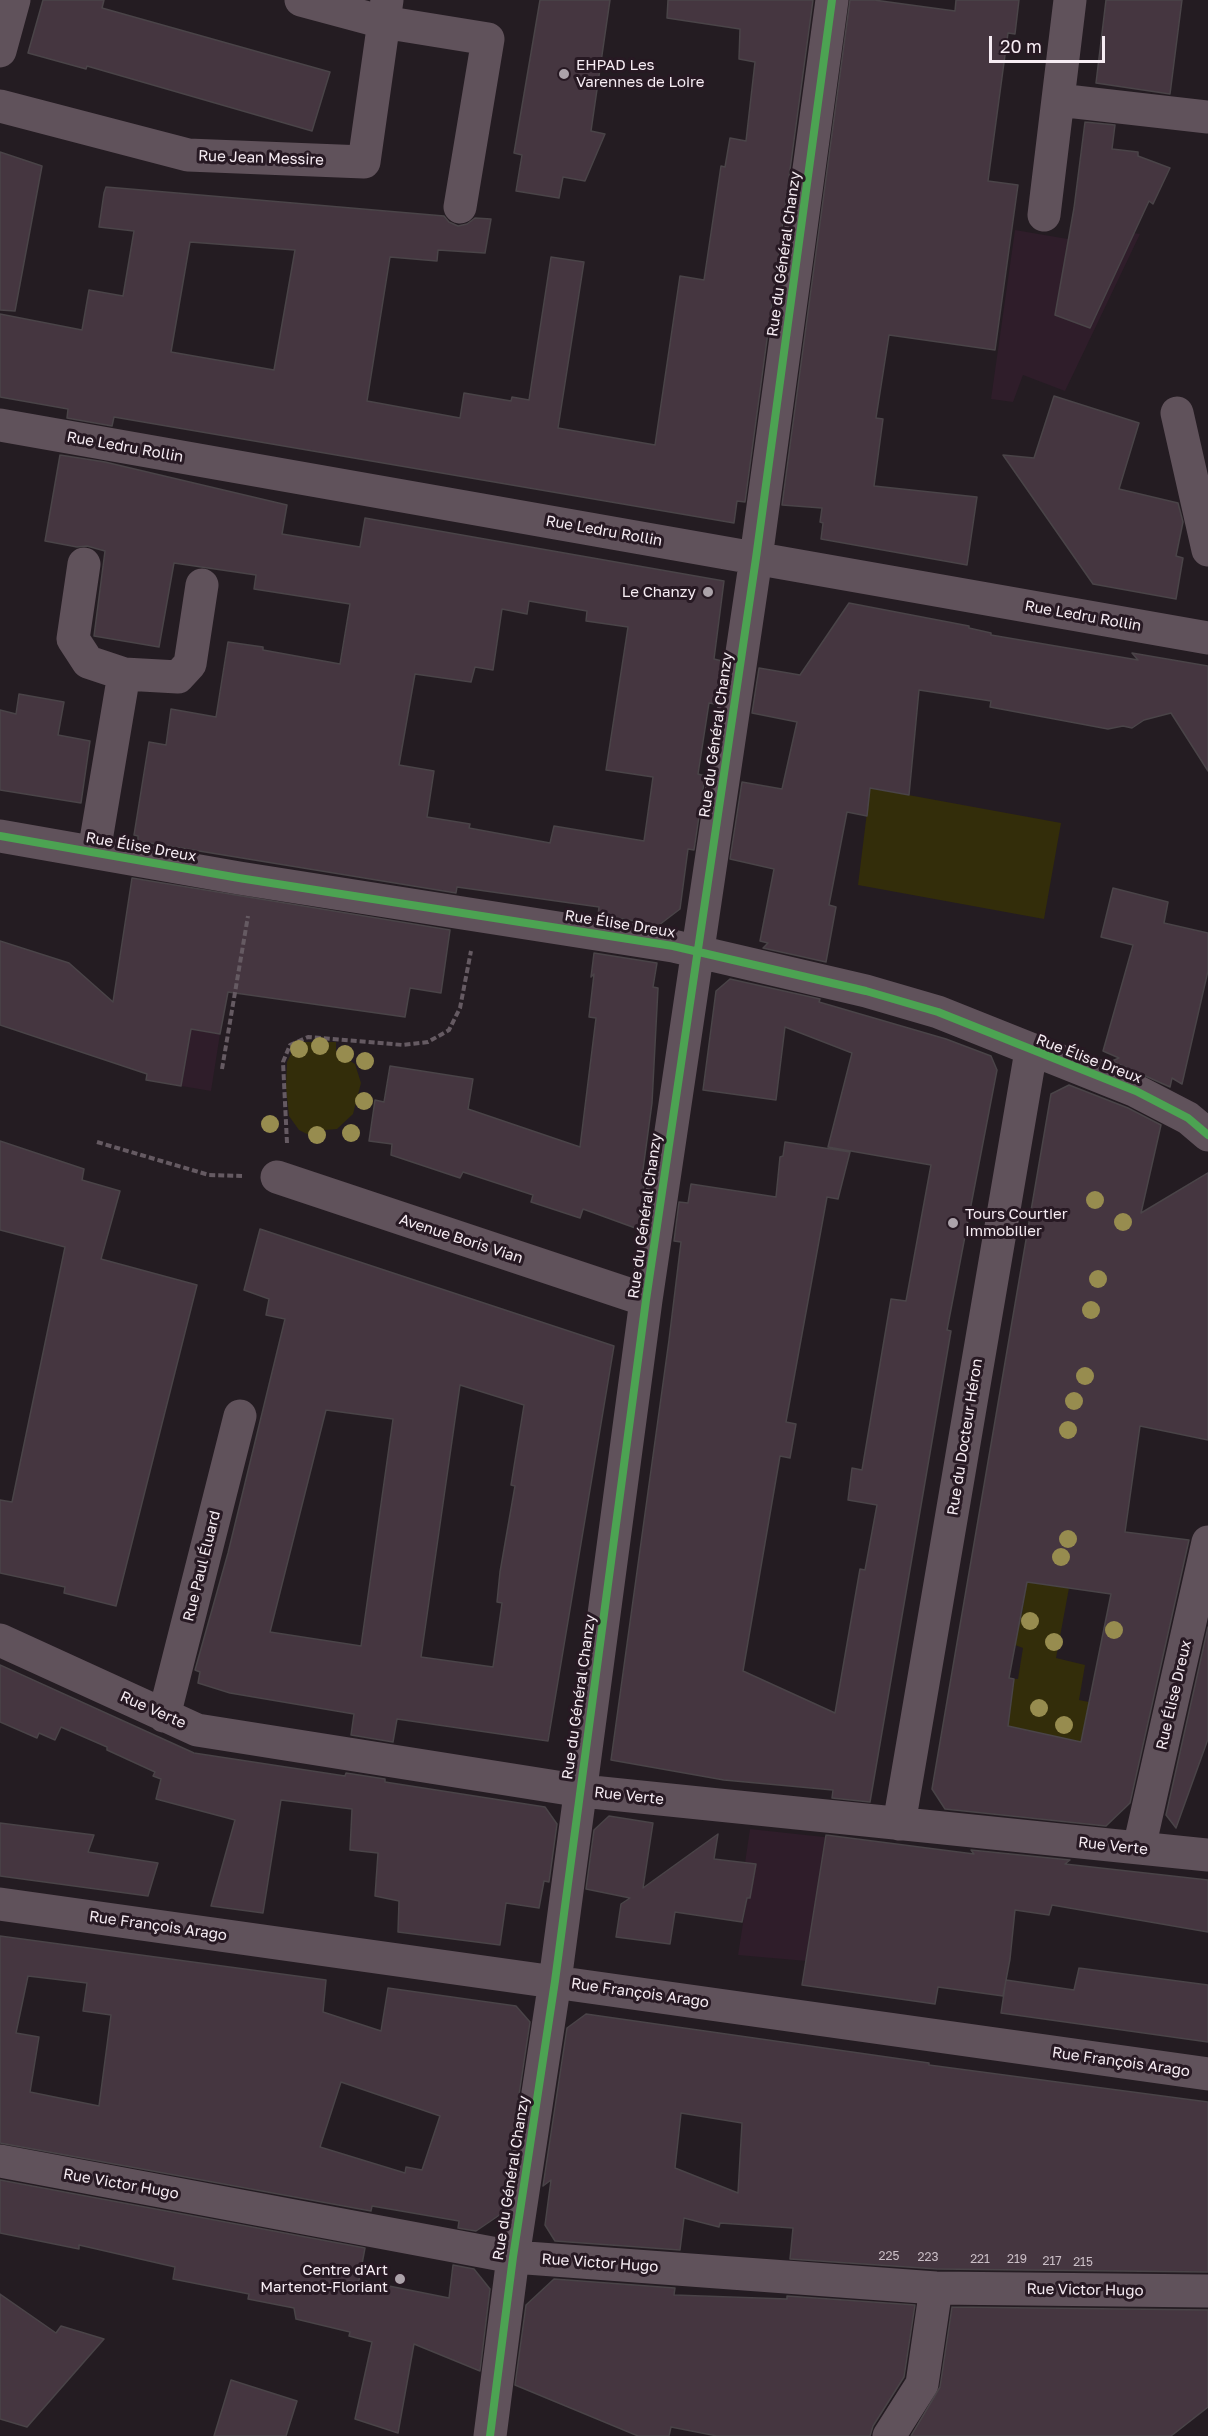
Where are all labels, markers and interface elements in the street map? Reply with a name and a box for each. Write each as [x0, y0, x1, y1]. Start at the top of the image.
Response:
scale bar [992, 24, 1108, 62]
text: 20 m [1000, 35, 1042, 57]
place label: EHPAD Les Varennes de Loire [576, 56, 704, 91]
marker: EHPAD Les Varennes de Loire [557, 67, 571, 81]
street label: Rue Jean Messire [198, 147, 324, 169]
street label: Rue du Général Chanzy [763, 170, 805, 338]
street label: Rue Ledru Rollin [65, 428, 185, 466]
street label: Rue Ledru Rollin [544, 512, 664, 550]
place label: Le Chanzy [622, 583, 696, 601]
marker: Le Chanzy [701, 585, 715, 599]
street label: Rue Ledru Rollin [1023, 597, 1143, 635]
street label: Rue du Général Chanzy [695, 651, 737, 819]
street label: Rue Élise Dreux [84, 828, 198, 866]
street label: Rue Élise Dreux [563, 906, 677, 942]
street label: Rue Élise Dreux [1033, 1031, 1145, 1087]
street label: Rue du Général Chanzy [624, 1132, 666, 1300]
place label: Tours Courtier Immobilier [965, 1205, 1068, 1240]
street label: Avenue Boris Vian [397, 1210, 525, 1268]
marker: Tours Courtier Immobilier [946, 1216, 960, 1230]
street label: Rue du Docteur Héron [944, 1357, 986, 1517]
street label: Rue Paul Éluard [180, 1509, 224, 1623]
street label: Rue du Général Chanzy [558, 1613, 600, 1781]
street label: Rue Élise Dreux [1153, 1638, 1195, 1752]
street label: Rue Verte [117, 1688, 189, 1732]
street label: Rue Verte [593, 1783, 665, 1809]
street label: Rue Verte [1077, 1833, 1149, 1859]
street label: Rue François Arago [88, 1907, 228, 1945]
street label: Rue François Arago [570, 1974, 710, 2012]
street label: Rue François Arago [1051, 2043, 1191, 2081]
street label: Rue du Général Chanzy [489, 2094, 533, 2262]
street label: Rue Victor Hugo [62, 2165, 180, 2203]
house number: 225 [879, 2249, 899, 2263]
street label: Rue Victor Hugo [541, 2250, 659, 2276]
house number: 223 [918, 2250, 938, 2264]
house number: 221 [970, 2252, 990, 2266]
house number: 219 [1007, 2252, 1027, 2266]
house number: 217 [1042, 2254, 1062, 2268]
house number: 215 [1073, 2255, 1093, 2269]
place label: Centre d'Art Martenot-Floriant [260, 2261, 388, 2296]
marker: Centre d'Art Martenot-Floriant [393, 2272, 407, 2286]
street label: Rue Victor Hugo [1026, 2280, 1144, 2300]

